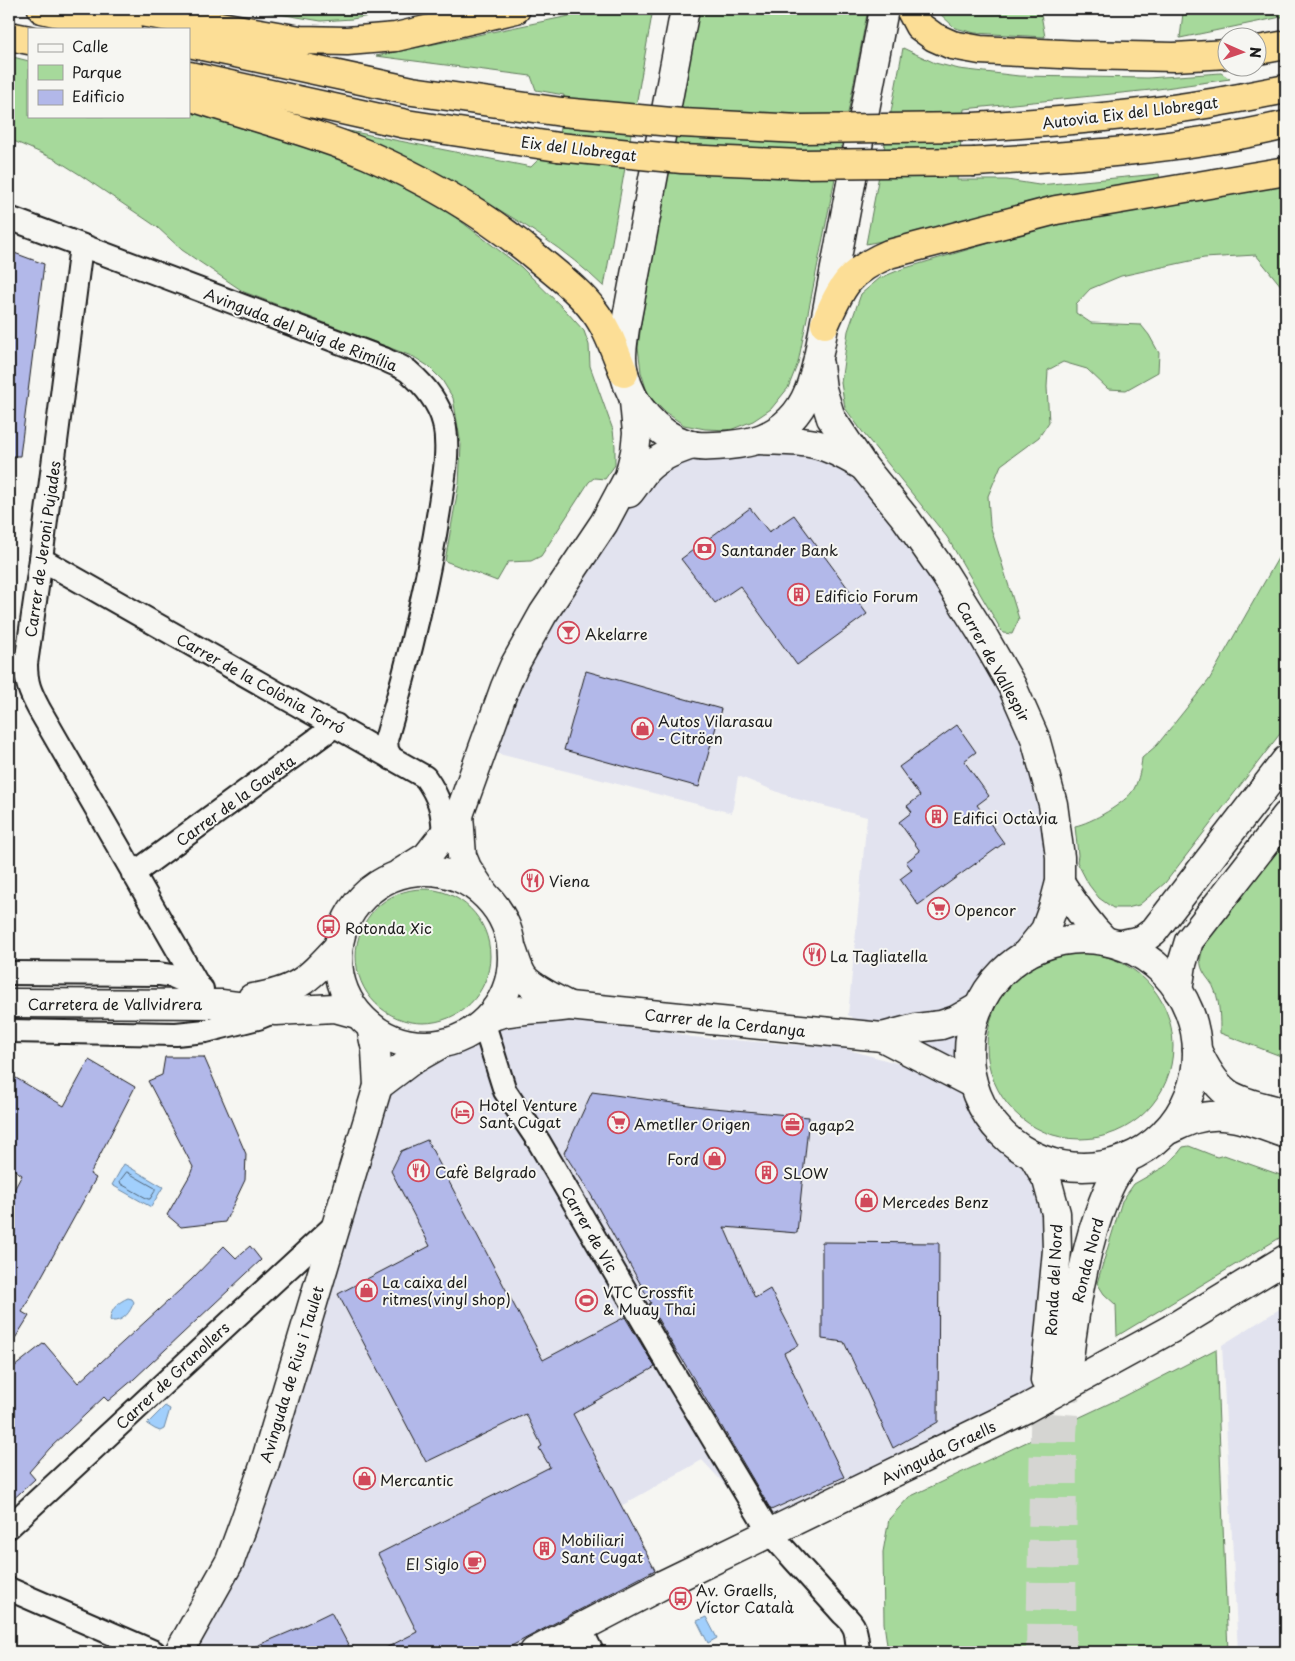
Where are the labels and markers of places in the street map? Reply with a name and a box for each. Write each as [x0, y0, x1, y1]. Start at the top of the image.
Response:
bank icon: Santander Bank [693, 537, 717, 561]
place label: Santander Bank [721, 538, 838, 561]
building icon: Edificio Forum [787, 583, 811, 607]
place label: Edificio Forum [815, 584, 919, 607]
bar icon: Akelarre [557, 621, 581, 645]
place label: Akelarre [585, 622, 648, 645]
place label: Autos Vilarasau - Citröen [658, 709, 773, 749]
shop icon: Autos Vilarasau - Citröen [630, 717, 654, 741]
building icon: Edifici Octàvia [925, 805, 949, 829]
place label: Edifici Octàvia [953, 806, 1058, 829]
restaurant icon: Viena [521, 868, 545, 892]
place label: Viena [549, 869, 590, 892]
supermarket icon: Opencor [926, 897, 950, 921]
place label: Opencor [954, 898, 1016, 921]
bus stop icon: Rotonda Xic [317, 915, 341, 939]
place label: Rotonda Xic [345, 916, 432, 939]
restaurant icon: La Tagliatella [802, 943, 826, 967]
place label: La Tagliatella [830, 944, 928, 967]
place label: Hotel Venture Sant Cugat [479, 1093, 577, 1133]
hotel icon: Hotel Venture Sant Cugat [451, 1101, 475, 1125]
supermarket icon: Ametller Origen [606, 1111, 630, 1135]
place label: Ametller Origen [634, 1112, 750, 1135]
office icon: agap2 [781, 1112, 805, 1136]
place label: agap2 [809, 1113, 855, 1136]
shop icon: Ford [703, 1146, 727, 1170]
place label: Ford [667, 1147, 699, 1170]
restaurant icon: Cafè Belgrado [407, 1159, 431, 1183]
place label: Cafè Belgrado [435, 1160, 536, 1183]
building icon: SLOW [755, 1160, 779, 1184]
place label: SLOW [783, 1161, 829, 1184]
shop icon: Mercedes Benz [854, 1189, 878, 1213]
place label: Mercedes Benz [882, 1190, 988, 1213]
place label: La caixa del ritmes(vinyl shop) [382, 1270, 511, 1310]
shop icon: La caixa del ritmes(vinyl shop) [354, 1278, 378, 1302]
place label: VTC Crossfit & Muay Thai [603, 1280, 696, 1320]
sports icon: VTC Crossfit & Muay Thai [575, 1288, 599, 1312]
shop icon: Mercantic [352, 1467, 376, 1491]
place label: Mercantic [380, 1468, 453, 1491]
place label: Mobiliari Sant Cugat [561, 1528, 643, 1568]
building icon: Mobiliari Sant Cugat [533, 1536, 557, 1560]
cafe icon: El Siglo [463, 1551, 487, 1575]
place label: El Siglo [406, 1552, 459, 1575]
place label: Av. Graells, Víctor Català [696, 1578, 795, 1618]
bus stop icon: Av. Graells, Víctor Català [668, 1586, 692, 1610]

